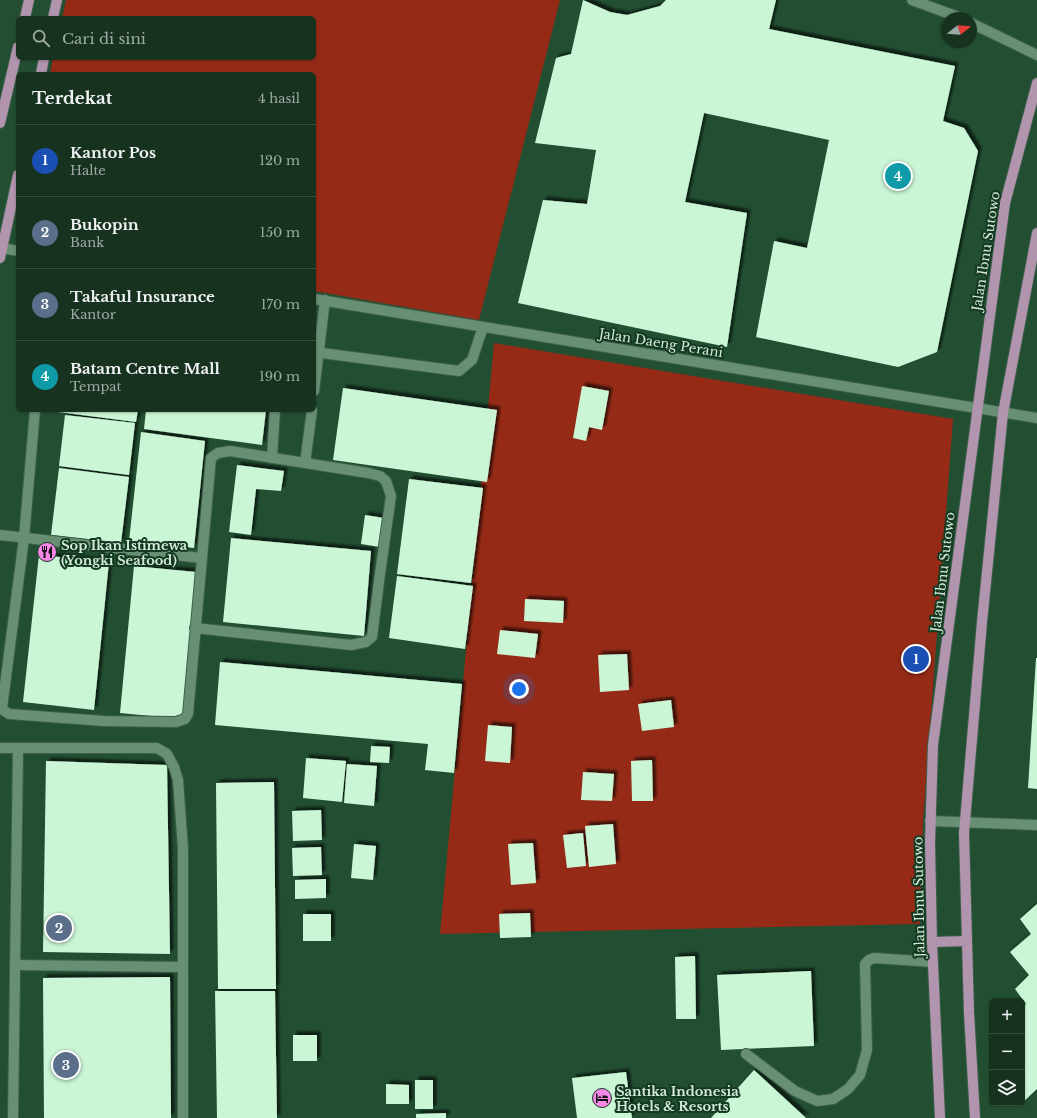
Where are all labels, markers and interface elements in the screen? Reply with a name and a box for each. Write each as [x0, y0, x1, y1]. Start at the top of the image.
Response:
north arrow [941, 12, 977, 48]
search box [16, 16, 316, 60]
icon: search [30, 27, 52, 49]
text: Cari di sini [62, 29, 146, 48]
text: Terdekat [32, 88, 112, 109]
text: 4 hasil [258, 90, 300, 107]
text: Kantor Pos [70, 143, 156, 162]
text: 1 [42, 152, 48, 169]
text: 120 m [259, 152, 300, 169]
pin: 4 [885, 161, 911, 191]
text: Halte [70, 162, 106, 179]
street label: Jalan Ibnu Sutowo [968, 190, 1004, 314]
text: Bukopin [70, 215, 139, 234]
text: 2 [41, 224, 49, 241]
text: 150 m [260, 224, 300, 241]
text: Bank [70, 234, 104, 251]
text: Takaful Insurance [70, 287, 215, 306]
text: 3 [41, 296, 49, 313]
text: 170 m [261, 296, 300, 313]
text: Kantor [70, 306, 116, 323]
street label: Jalan Daeng Perani [596, 324, 725, 361]
text: Batam Centre Mall [70, 359, 220, 378]
text: 4 [41, 368, 49, 385]
text: 190 m [259, 368, 300, 385]
text: Tempat [70, 378, 121, 395]
street label: Jalan Ibnu Sutowo [927, 511, 959, 635]
place label: Sop Ikan Istimewa (Yongki Seafood) [61, 537, 188, 569]
restaurant icon: Sop Ikan Istimewa (Yongki Seafood) [36, 541, 58, 563]
pin: 1 [903, 644, 929, 674]
your location [509, 679, 529, 699]
street label: Jalan Ibnu Sutowo [909, 836, 929, 960]
pin: 2 [46, 913, 72, 943]
map controls [989, 998, 1025, 1106]
button: + [989, 998, 1025, 1034]
button: − [989, 1034, 1025, 1070]
pin: 3 [53, 1050, 79, 1080]
button: layers [989, 1070, 1025, 1106]
place label: Santika Indonesia Hotels & Resorts [616, 1083, 739, 1115]
hotel icon: Santika Indonesia Hotels & Resorts [591, 1087, 613, 1109]

